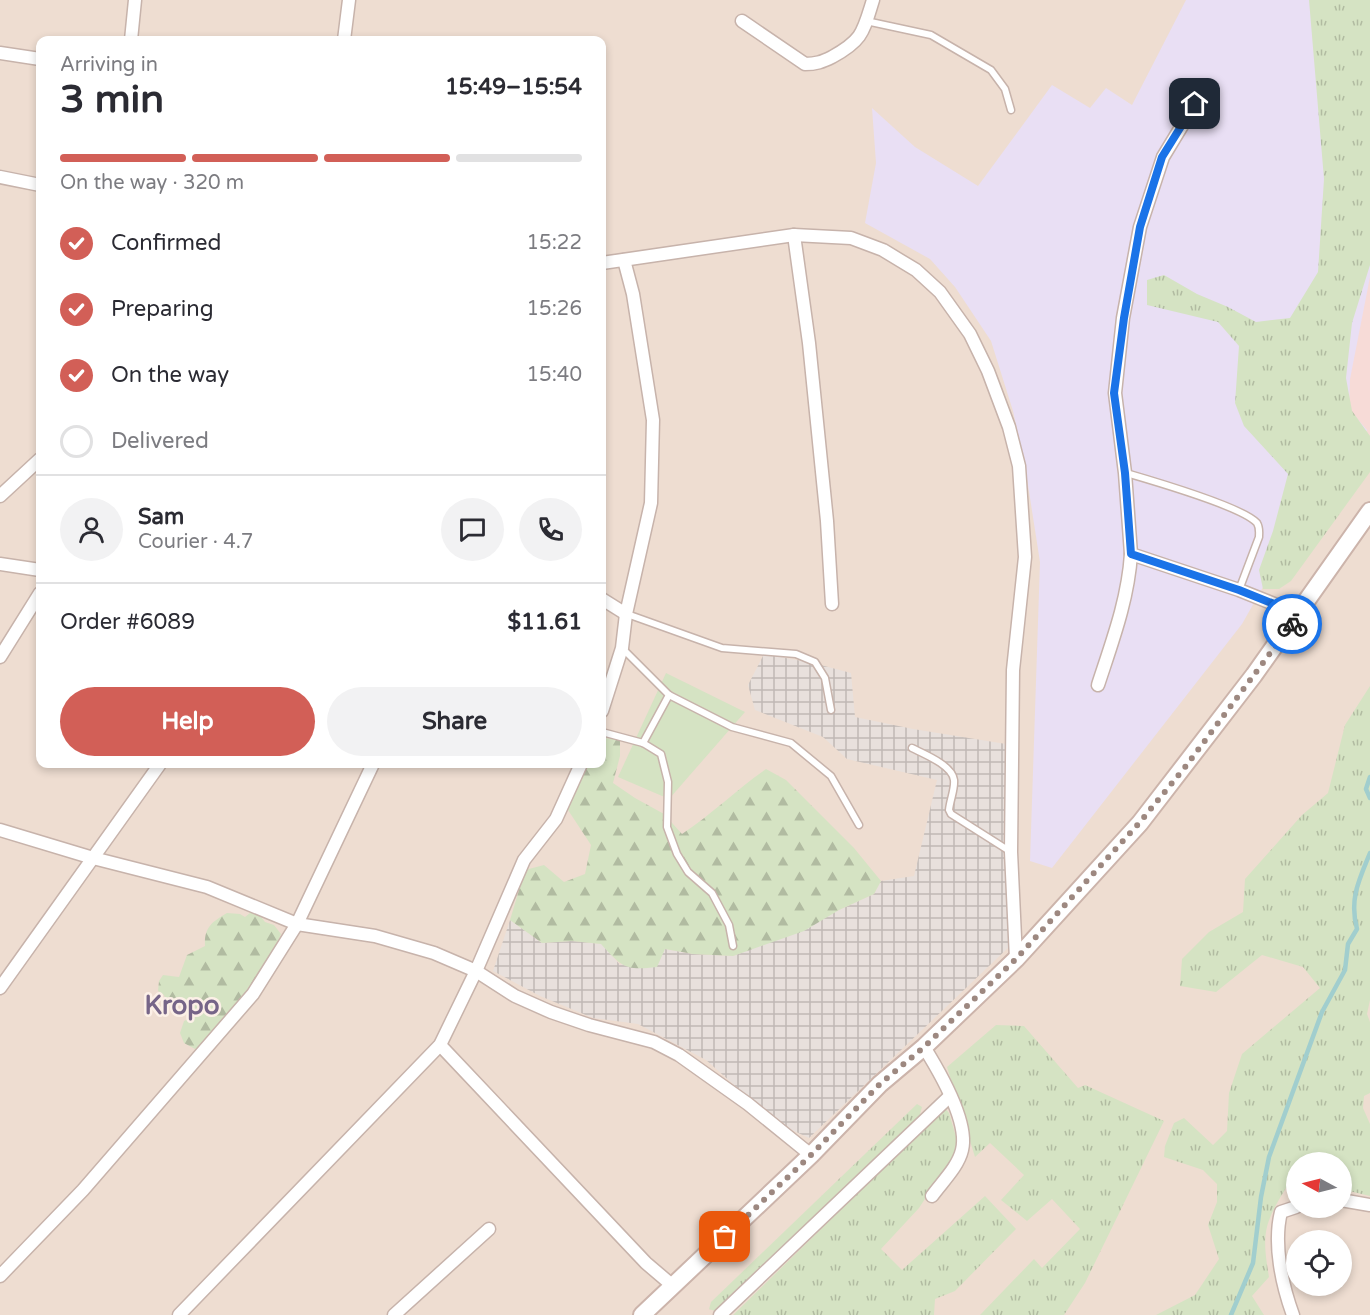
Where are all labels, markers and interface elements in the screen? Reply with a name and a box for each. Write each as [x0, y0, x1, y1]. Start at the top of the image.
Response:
text: Arriving in [60, 53, 158, 77]
text: 15:49–15:54 [445, 74, 582, 100]
text: 3 min [60, 76, 164, 123]
pin [1169, 78, 1220, 129]
icon: home [1178, 87, 1211, 120]
text: On the way · 320 m [60, 171, 244, 195]
icon: check [60, 227, 93, 260]
text: Confirmed [111, 230, 221, 256]
text: 15:22 [527, 231, 582, 255]
icon: check [60, 293, 93, 326]
text: Preparing [111, 296, 214, 322]
text: 15:26 [527, 297, 582, 321]
icon: check [60, 359, 93, 392]
text: On the way [111, 362, 229, 388]
text: 15:40 [527, 363, 582, 387]
text: Delivered [111, 428, 209, 454]
button: person [60, 498, 123, 561]
button: chat [441, 498, 504, 561]
button: phone [519, 498, 582, 561]
text: Sam [138, 504, 184, 530]
text: Courier · 4.7 [138, 530, 253, 554]
courier [1262, 594, 1322, 654]
icon: bike [1276, 608, 1309, 641]
text: Order #6089 [60, 609, 195, 635]
text: $11.61 [507, 609, 582, 635]
button: Help [60, 687, 315, 756]
button: Share [327, 687, 582, 756]
district label: Kropo [144, 990, 220, 1021]
north arrow [1286, 1152, 1352, 1218]
map controls [1286, 1152, 1352, 1296]
pin [699, 1211, 750, 1262]
icon: bag [708, 1220, 741, 1253]
button: locate [1286, 1230, 1352, 1296]

